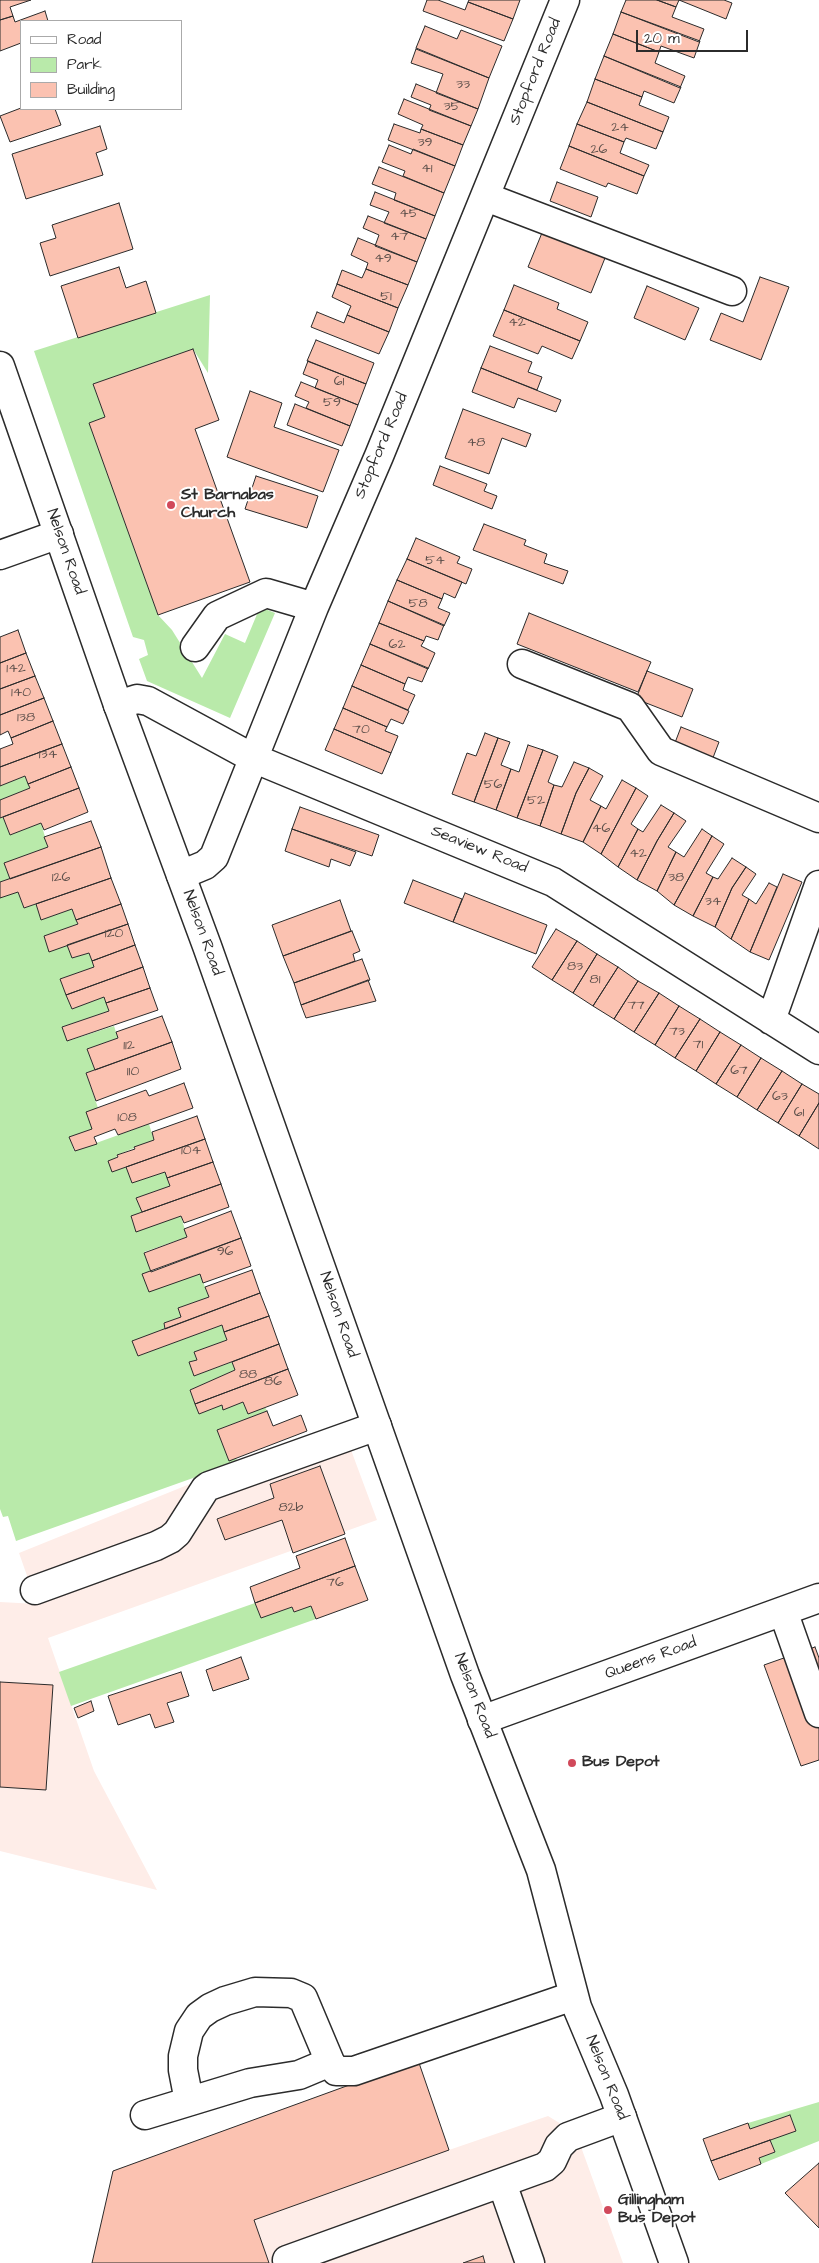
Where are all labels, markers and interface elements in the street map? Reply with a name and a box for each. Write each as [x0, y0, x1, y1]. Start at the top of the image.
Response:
street label: Stopford Road [506, 16, 566, 128]
legend [20, 20, 182, 110]
scale bar [639, 20, 752, 52]
text: 20 m [644, 28, 680, 49]
text: Road [67, 29, 101, 50]
text: Park [67, 54, 102, 75]
house number: 33 [456, 77, 470, 93]
text: Building [67, 79, 115, 100]
house number: 35 [443, 99, 461, 115]
house number: 24 [611, 120, 629, 136]
house number: 39 [417, 135, 433, 151]
house number: 26 [591, 142, 607, 158]
house number: 41 [421, 161, 433, 177]
house number: 45 [399, 206, 419, 222]
house number: 47 [390, 229, 408, 245]
house number: 49 [374, 251, 392, 267]
house number: 51 [380, 289, 392, 305]
house number: 42 [508, 315, 526, 331]
house number: 61 [334, 374, 344, 390]
street label: Stopford Road [351, 390, 413, 502]
house number: 59 [323, 395, 341, 411]
house number: 48 [467, 435, 485, 451]
place label: St Barnabas Church [181, 486, 274, 524]
marker: St Barnabas Church [165, 499, 177, 511]
street label: Nelson Road [41, 507, 89, 597]
house number: 54 [425, 553, 445, 569]
house number: 58 [409, 596, 427, 612]
house number: 62 [389, 637, 405, 653]
house number: 142 [6, 661, 26, 677]
house number: 140 [11, 685, 31, 701]
house number: 138 [17, 710, 35, 726]
house number: 70 [352, 722, 370, 738]
house number: 134 [39, 747, 57, 763]
house number: 56 [484, 777, 502, 793]
house number: 52 [527, 793, 545, 809]
house number: 46 [592, 821, 610, 837]
street label: Seaview Road [428, 822, 530, 878]
house number: 42 [629, 846, 647, 862]
house number: 126 [52, 870, 70, 886]
house number: 38 [668, 870, 684, 886]
street label: Nelson Road [178, 888, 226, 978]
house number: 34 [705, 894, 721, 910]
house number: 120 [105, 926, 123, 942]
house number: 83 [567, 959, 583, 975]
house number: 81 [590, 972, 600, 988]
house number: 77 [627, 998, 645, 1014]
house number: 73 [669, 1024, 685, 1040]
house number: 71 [693, 1037, 703, 1053]
house number: 112 [123, 1038, 135, 1054]
house number: 67 [730, 1063, 748, 1079]
house number: 110 [127, 1064, 139, 1080]
house number: 63 [772, 1089, 788, 1105]
house number: 61 [794, 1105, 804, 1121]
house number: 108 [117, 1110, 137, 1126]
house number: 104 [181, 1143, 201, 1159]
house number: 96 [217, 1244, 233, 1260]
street label: Nelson Road [314, 1270, 362, 1360]
house number: 88 [239, 1367, 257, 1383]
house number: 86 [264, 1374, 282, 1390]
house number: 82b [279, 1500, 303, 1516]
house number: 76 [326, 1575, 344, 1591]
street label: Queens Road [603, 1634, 699, 1684]
street label: Nelson Road [449, 1651, 499, 1741]
place label: Bus Depot [582, 1753, 659, 1773]
marker: Bus Depot [566, 1757, 578, 1769]
street label: Nelson Road [580, 2033, 632, 2123]
place label: Gillingham Bus Depot [618, 2191, 695, 2229]
marker: Gillingham Bus Depot [602, 2204, 614, 2216]

